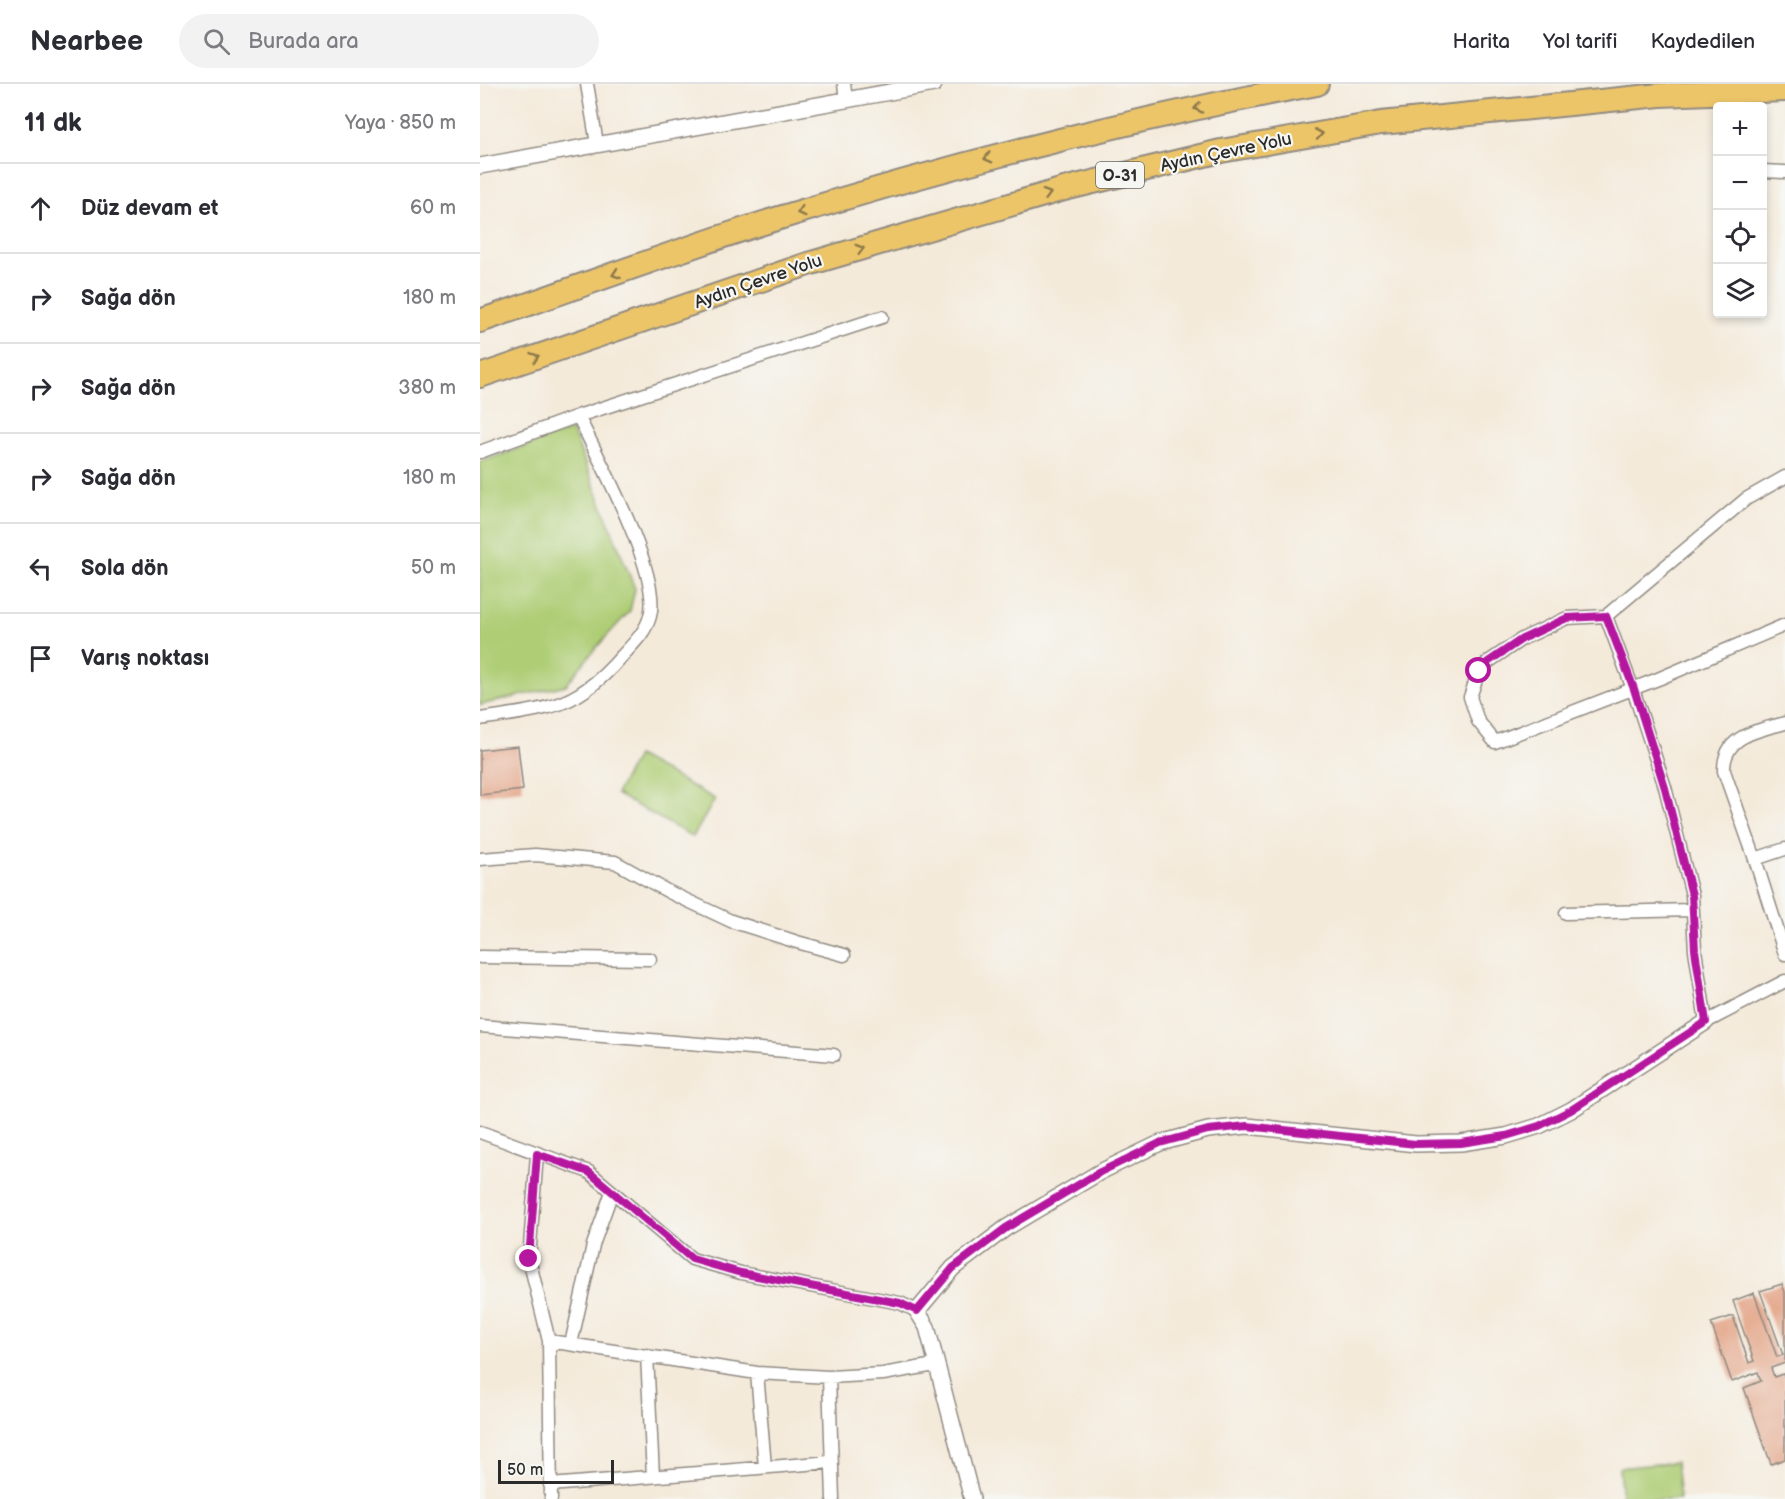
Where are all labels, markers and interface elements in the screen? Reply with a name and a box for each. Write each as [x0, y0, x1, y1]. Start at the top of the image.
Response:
search box [179, 14, 599, 68]
text: Nearbee [30, 25, 143, 58]
icon: search [200, 25, 233, 58]
text: Burada ara [248, 28, 359, 55]
text: Harita [1453, 29, 1510, 54]
text: Yol tarifi [1543, 29, 1618, 54]
text: Kaydedilen [1651, 29, 1755, 54]
one-way arrow [1194, 100, 1204, 113]
map controls [1713, 102, 1767, 318]
button: + [1713, 102, 1767, 156]
text: 11 dk [24, 108, 82, 139]
text: Yaya · 850 m [345, 111, 456, 135]
street label: Aydın Çevre Yolu [1158, 128, 1294, 177]
one-way arrow [1314, 128, 1324, 141]
one-way arrow [983, 151, 994, 163]
button: − [1713, 156, 1767, 210]
road number: O-31 [1096, 162, 1144, 188]
one-way arrow [1041, 189, 1052, 201]
icon: ahead [24, 192, 57, 225]
text: Düz devam et [81, 195, 218, 222]
text: 60 m [410, 196, 456, 220]
one-way arrow [796, 205, 807, 217]
button: locate [1713, 210, 1767, 264]
one-way arrow [854, 244, 865, 256]
street label: Aydın Çevre Yolu [692, 250, 825, 313]
button: layers [1713, 264, 1767, 318]
one-way arrow [611, 267, 622, 279]
icon: right [24, 282, 57, 315]
text: Sağa dön [81, 285, 176, 312]
text: 180 m [403, 286, 456, 310]
one-way arrow [529, 352, 540, 365]
icon: right [24, 372, 57, 405]
text: Sağa dön [81, 375, 176, 402]
text: 380 m [398, 376, 456, 400]
icon: right [24, 462, 57, 495]
text: Sağa dön [81, 465, 176, 492]
text: 180 m [403, 466, 456, 490]
icon: left [24, 552, 57, 585]
text: Sola dön [81, 555, 169, 582]
text: 50 m [411, 556, 456, 580]
icon: arrive [24, 642, 57, 675]
text: Varış noktası [81, 645, 209, 672]
route start [1465, 657, 1491, 683]
route end [515, 1245, 541, 1271]
scale bar [498, 1457, 614, 1484]
text: 50 m [507, 1461, 543, 1480]

